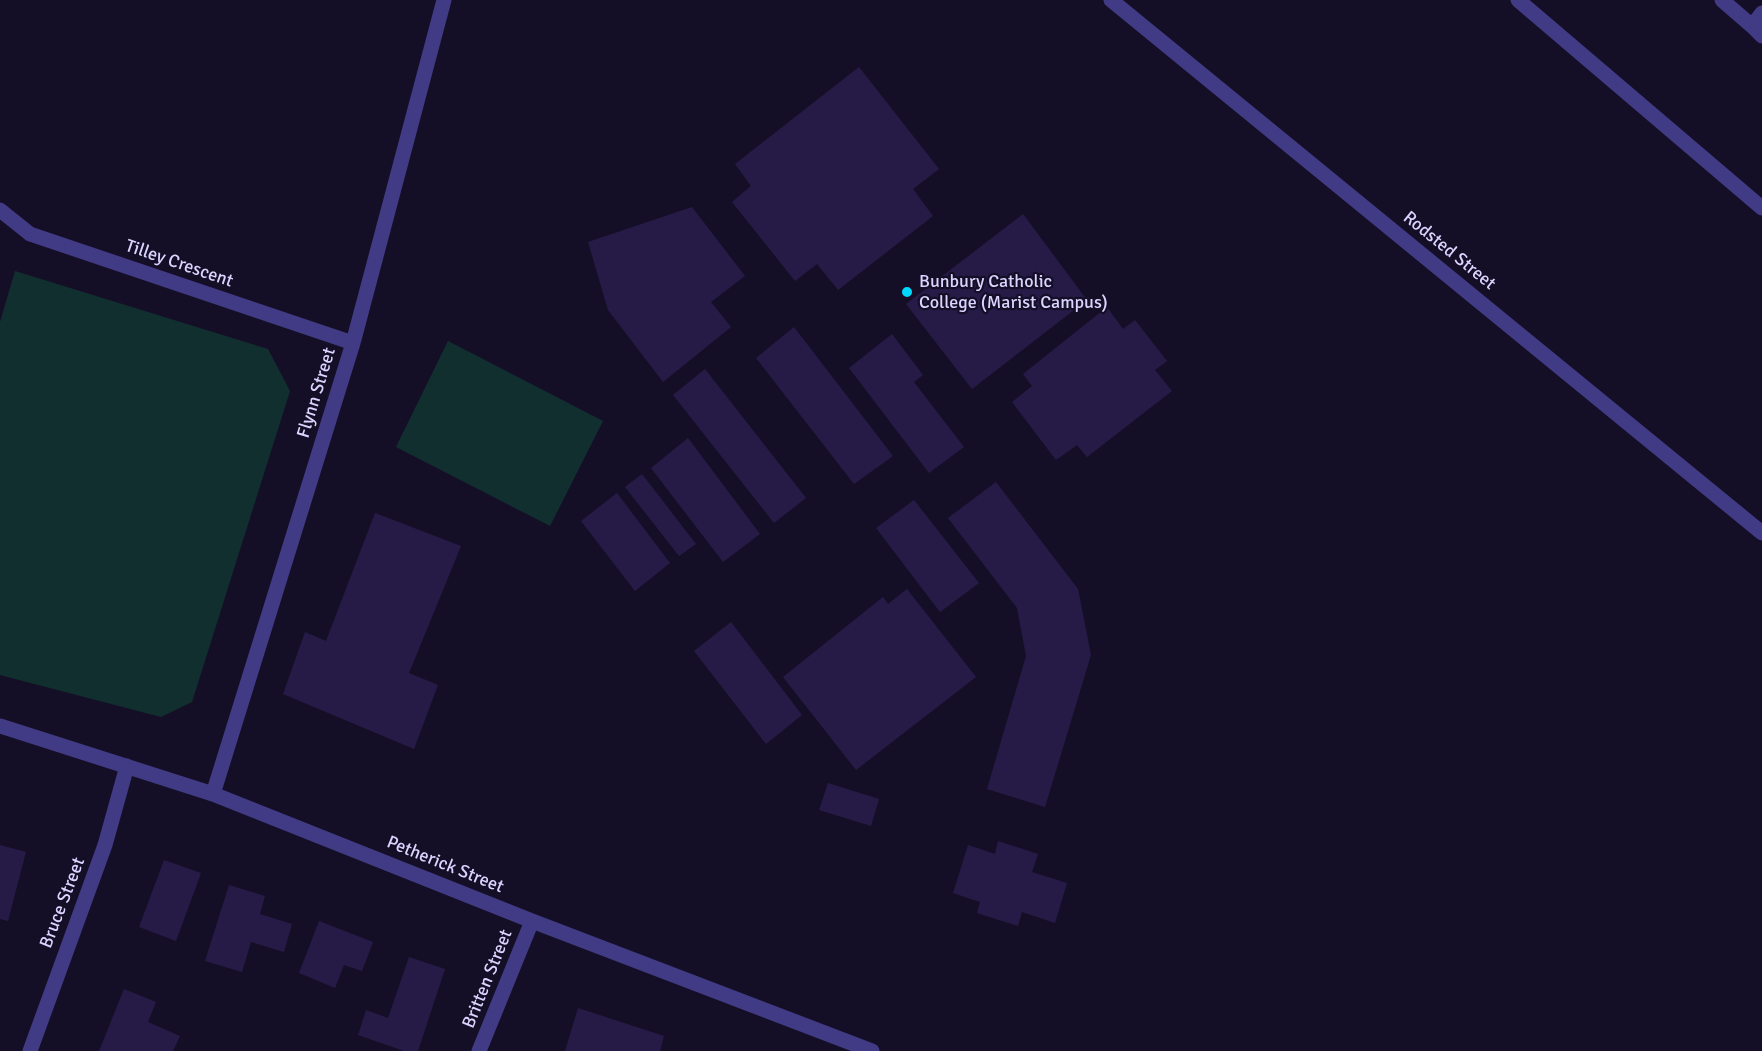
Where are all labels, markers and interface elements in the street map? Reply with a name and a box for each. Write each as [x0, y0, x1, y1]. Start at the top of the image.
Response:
street label: Rodsted Street [1398, 207, 1500, 295]
street label: Tilley Crescent [122, 235, 236, 293]
place label: Bunbury Catholic College (Marist Campus) [919, 271, 1108, 314]
marker: Bunbury Catholic College (Marist Campus) [900, 285, 914, 299]
street label: Flynn Street [293, 345, 341, 441]
street label: Petherick Street [383, 832, 507, 898]
street label: Bruce Street [36, 855, 90, 951]
street label: Britten Street [458, 927, 518, 1031]

